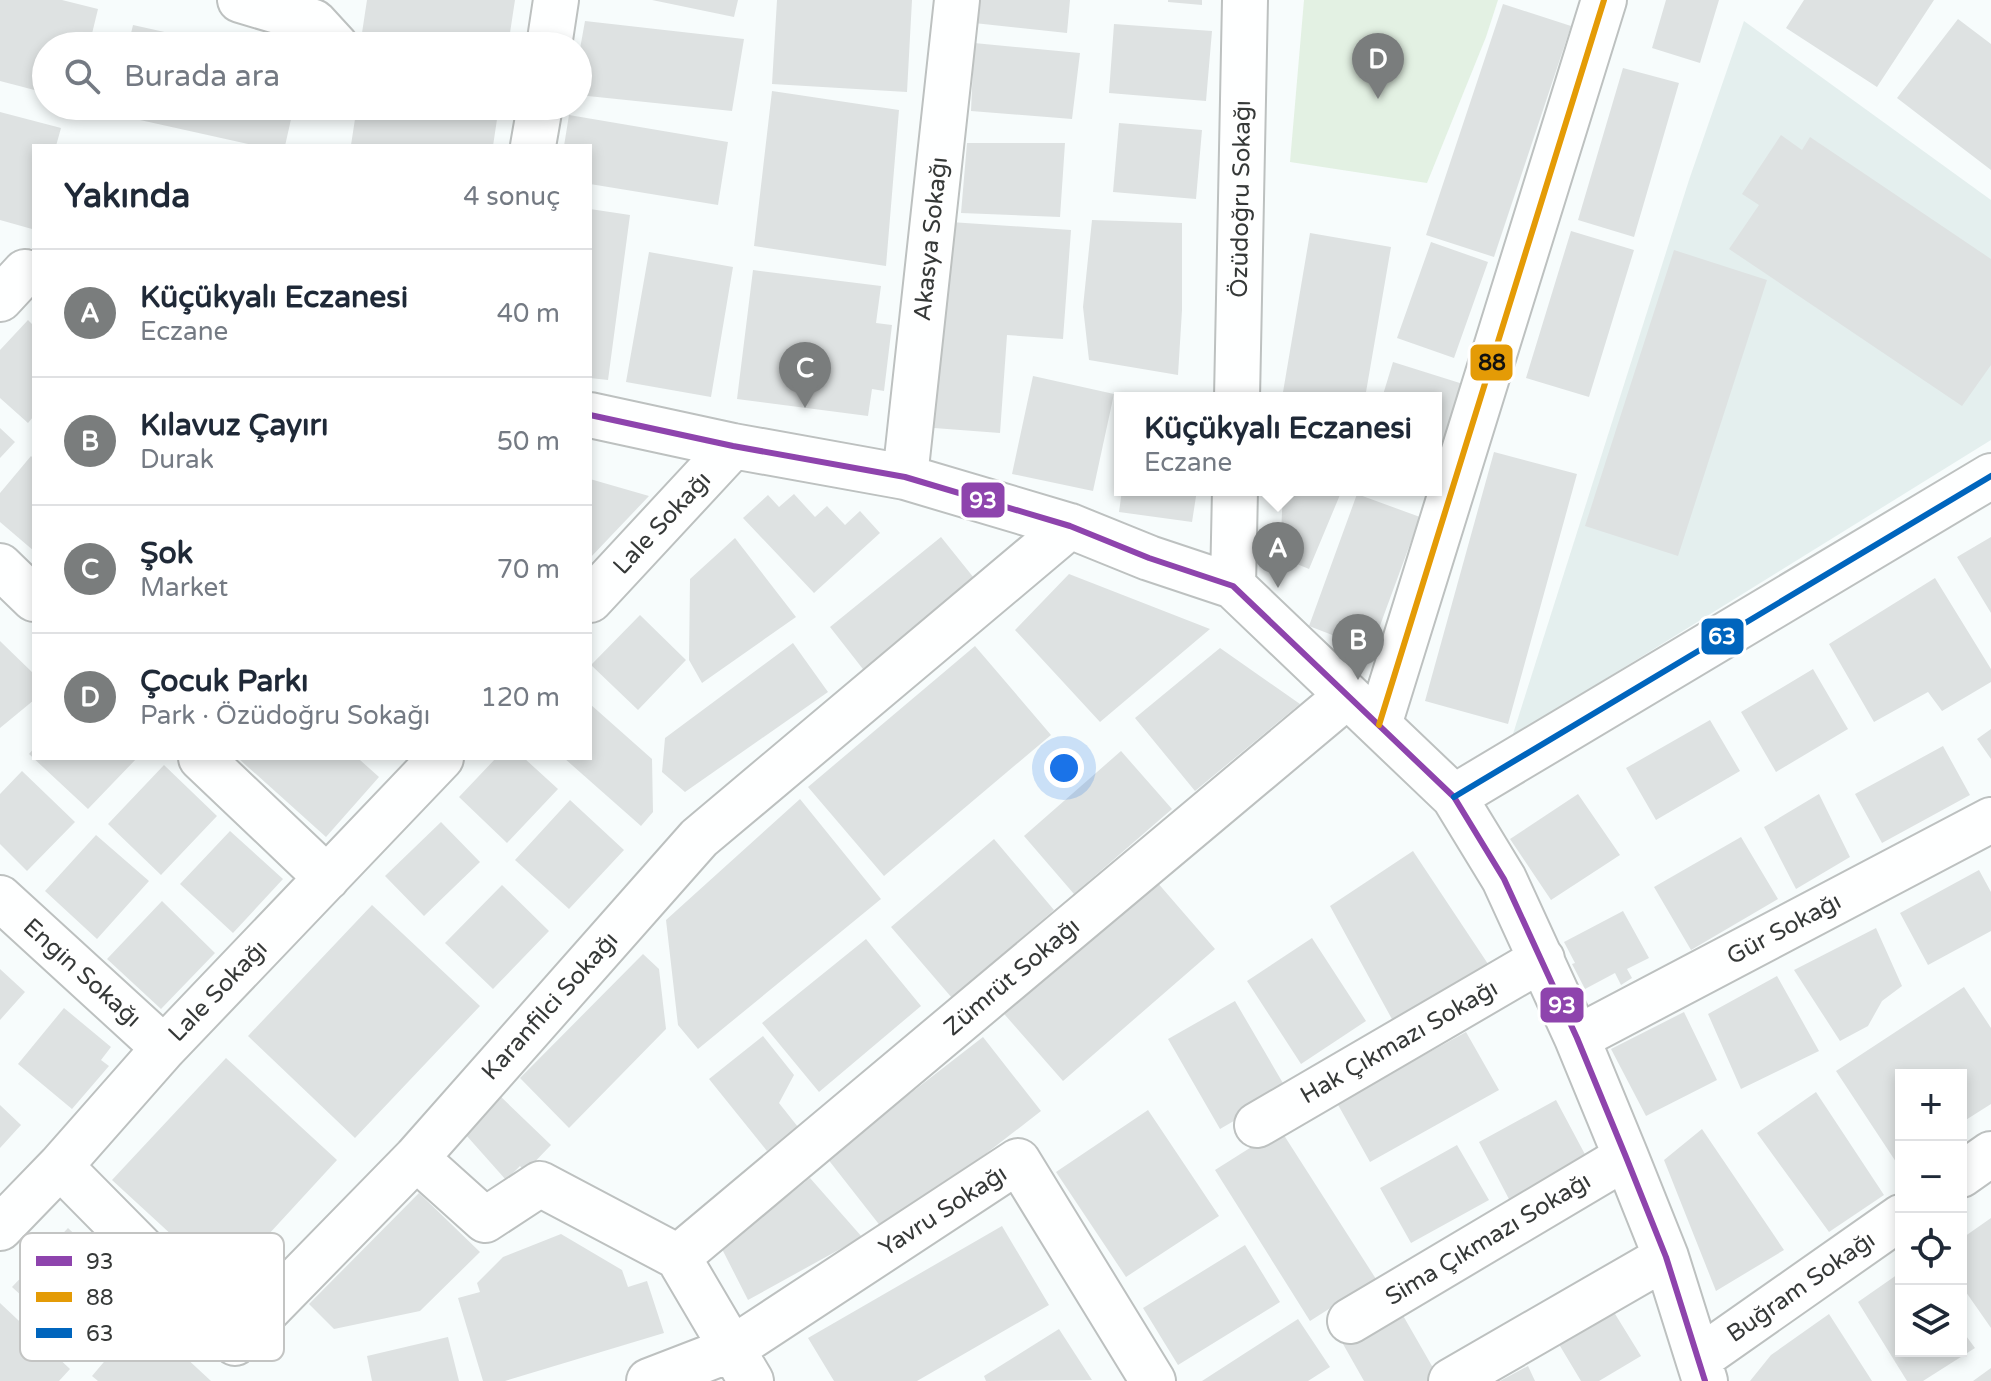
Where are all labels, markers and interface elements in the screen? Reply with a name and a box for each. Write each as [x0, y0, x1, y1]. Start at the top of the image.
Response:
search box [32, 32, 592, 120]
pin: D [1352, 33, 1404, 99]
icon: search [60, 54, 104, 98]
text: Burada ara [124, 58, 280, 95]
street label: Özüdoğru Sokağı [1225, 100, 1257, 298]
street label: Akasya Sokağı [908, 156, 954, 322]
text: Yakında [64, 176, 190, 217]
text: 4 sonuç [463, 181, 560, 212]
text: Küçükyalı Eczanesi [140, 279, 408, 316]
text: A [80, 298, 100, 329]
text: 40 m [497, 298, 560, 329]
text: Eczane [140, 316, 228, 347]
pin: C [779, 342, 831, 408]
line badge: 88 [1469, 343, 1514, 382]
text: 88 [1478, 350, 1506, 376]
popup [1114, 392, 1442, 496]
text: Kılavuz Çayırı [140, 407, 329, 444]
text: Küçükyalı Eczanesi [1144, 410, 1412, 447]
text: B [81, 426, 99, 457]
text: 50 m [497, 426, 560, 457]
text: Durak [140, 444, 214, 475]
text: Eczane [1144, 447, 1232, 478]
street label: Lale Sokağı [607, 466, 717, 580]
line badge: 93 [960, 481, 1006, 519]
text: 93 [969, 488, 997, 514]
pin: A [1252, 522, 1304, 588]
text: Şok [140, 535, 193, 572]
text: C [81, 554, 99, 585]
text: 70 m [497, 554, 560, 585]
text: Market [140, 572, 228, 603]
pin: B [1332, 614, 1384, 680]
line badge: 63 [1700, 617, 1745, 656]
text: 63 [1708, 624, 1736, 650]
text: Çocuk Parkı [140, 663, 309, 700]
text: D [80, 682, 100, 713]
text: 120 m [480, 682, 560, 713]
text: Park · Özüdoğru Sokağı [140, 700, 430, 731]
your location [1044, 748, 1084, 788]
street label: Gür Sokağı [1722, 887, 1846, 971]
street label: Zümrüt Sokağı [938, 912, 1086, 1042]
street label: Engin Sokağı [17, 913, 147, 1033]
street label: Karanfilci Sokağı [476, 926, 624, 1086]
street label: Lale Sokağı [162, 934, 274, 1048]
street label: Hak Çıkmazı Sokağı [1295, 974, 1503, 1110]
line badge: 93 [1539, 986, 1585, 1024]
text: 93 [1548, 993, 1576, 1019]
map controls [1895, 1069, 1967, 1357]
button: + [1895, 1069, 1967, 1141]
button: − [1895, 1141, 1967, 1213]
street label: Yavru Sokağı [874, 1159, 1012, 1263]
street label: Sima Çıkmazı Sokağı [1380, 1166, 1596, 1312]
button: locate [1895, 1213, 1967, 1285]
street label: Buğram Sokağı [1721, 1225, 1881, 1349]
legend [20, 1233, 284, 1361]
text: 93 [86, 1249, 114, 1275]
text: 88 [86, 1285, 114, 1311]
button: layers [1895, 1285, 1967, 1357]
text: 63 [86, 1321, 114, 1347]

